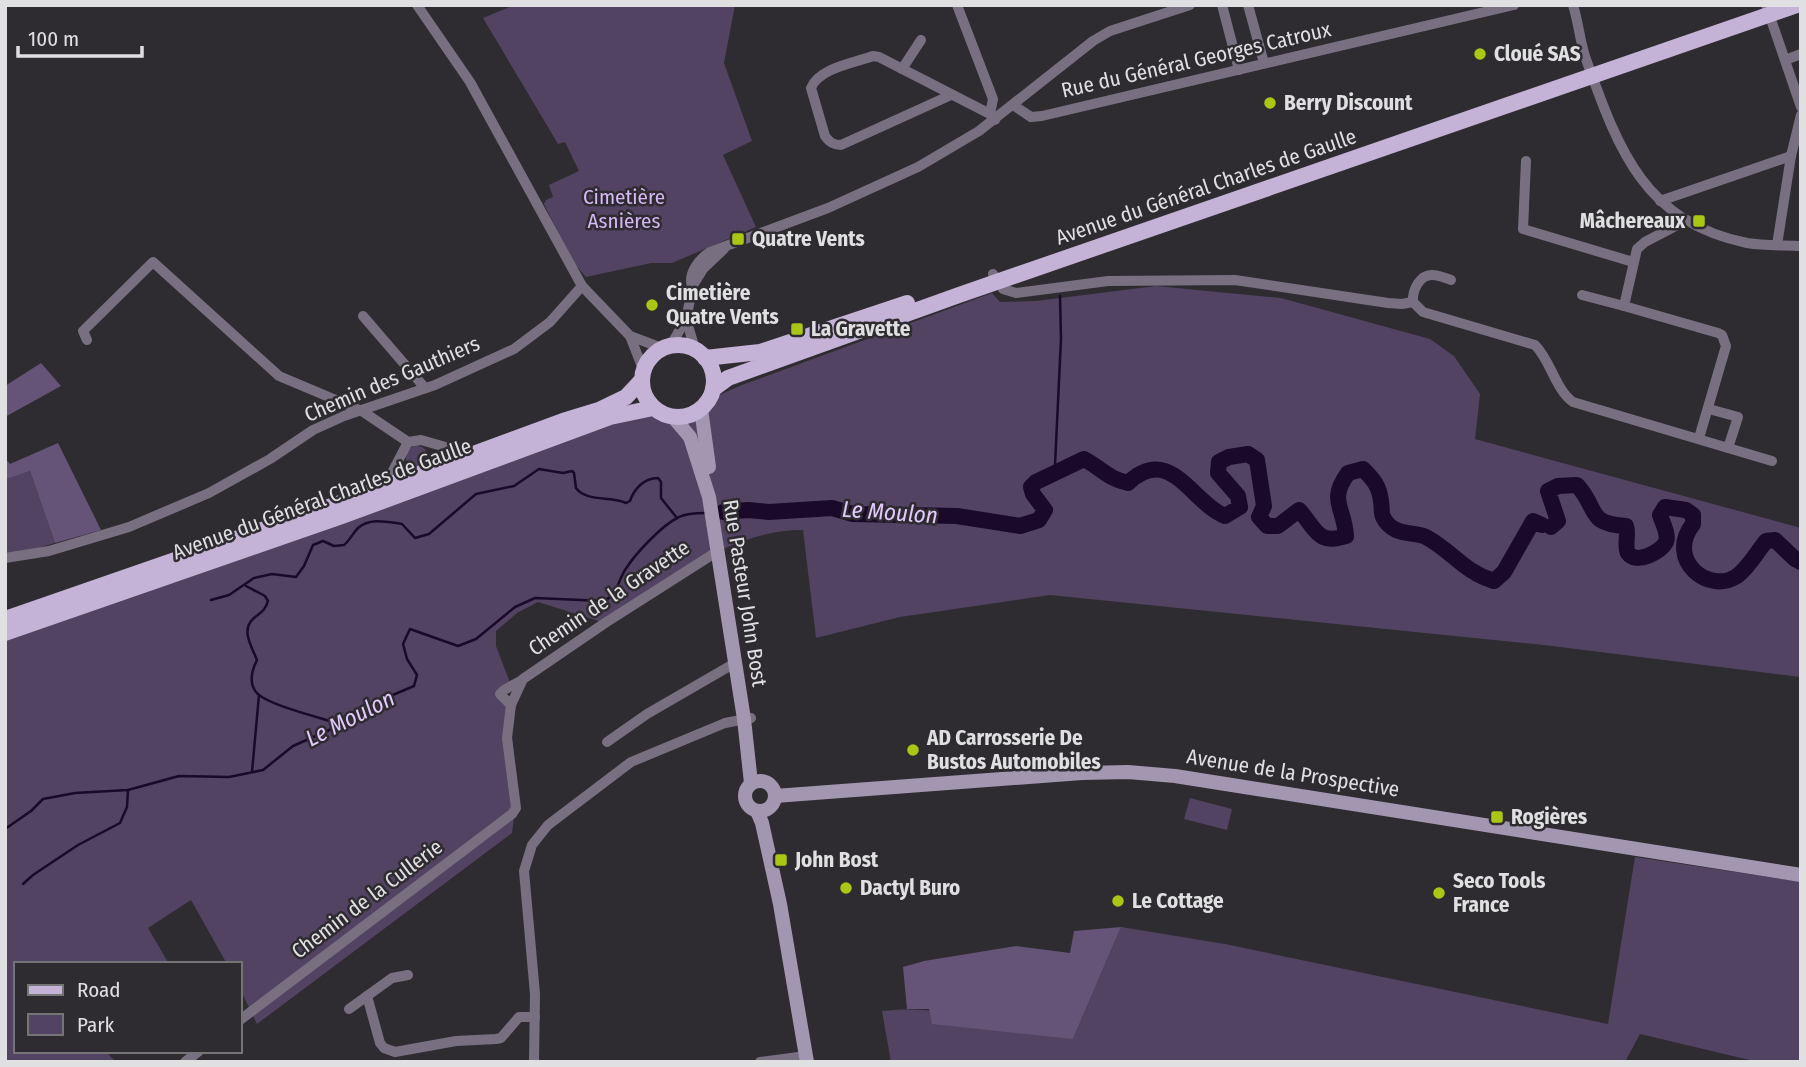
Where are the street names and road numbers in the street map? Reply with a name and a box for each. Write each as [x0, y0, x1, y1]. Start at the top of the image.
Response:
street label: Rue du Général Georges Catroux [1059, 16, 1334, 104]
street label: Avenue du Général Charles de Gaulle [1052, 123, 1360, 251]
street label: Chemin des Gauthiers [300, 330, 484, 428]
street label: Avenue du Général Charles de Gaulle [169, 433, 475, 565]
street label: Rue Pasteur John Bost [717, 498, 773, 689]
street label: Chemin de la Gravette [524, 534, 694, 662]
street label: Avenue de la Prospective [1185, 743, 1401, 803]
street label: Chemin de la Cullerie [286, 834, 448, 964]

